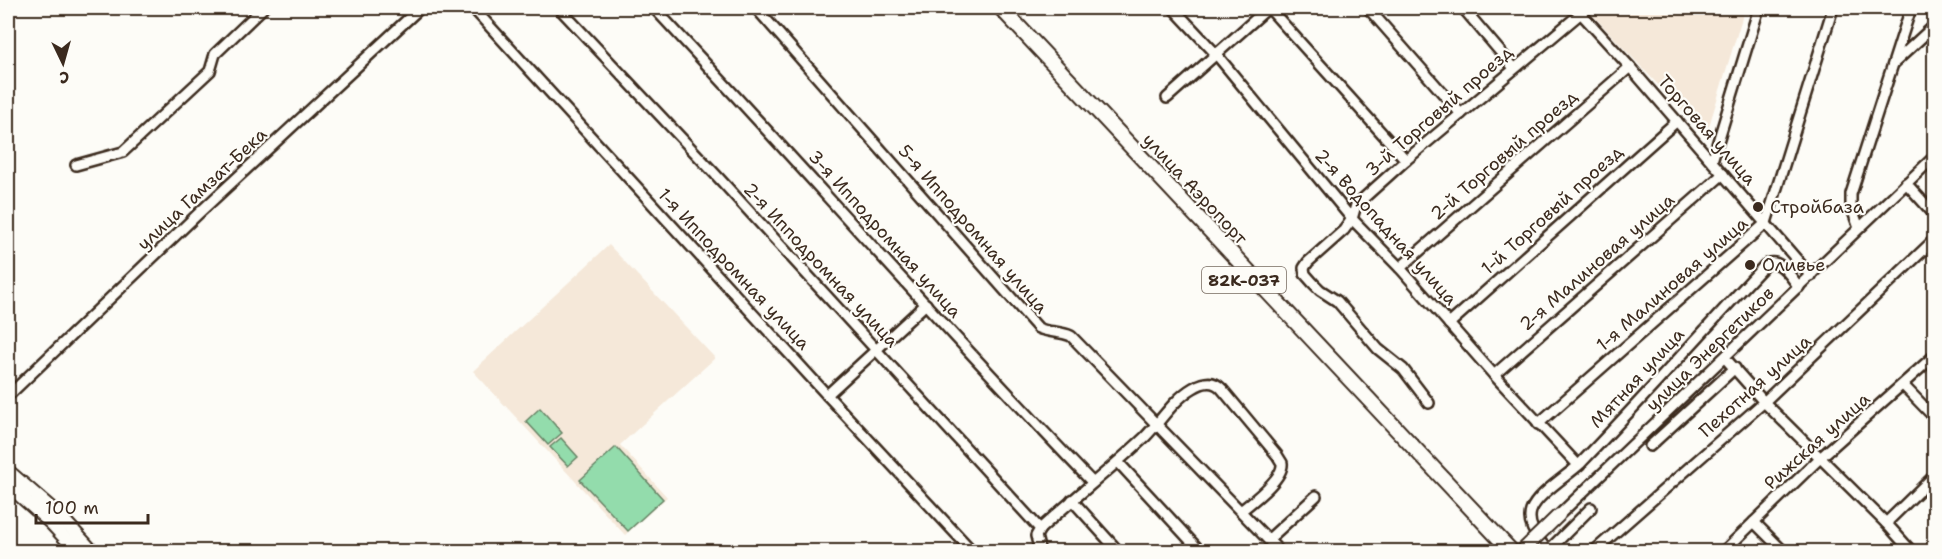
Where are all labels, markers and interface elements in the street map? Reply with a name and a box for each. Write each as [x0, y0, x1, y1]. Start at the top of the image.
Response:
north arrow [33, 33, 93, 93]
street label: 3-й Торговый проезд [1360, 40, 1518, 182]
text: С [58, 67, 70, 88]
street label: Торговая улица [1652, 70, 1762, 190]
street label: 2-й Торговый проезд [1426, 84, 1583, 225]
street label: улица Гамзат-Бека [132, 122, 272, 256]
street label: улица Аэропорт [1137, 128, 1253, 250]
street label: 5-я Ипподромная улица [893, 139, 1053, 319]
street label: 1-й Торговый проезд [1476, 140, 1628, 280]
street label: 2-я Водопадная улица [1309, 144, 1463, 310]
street label: 3-я Ипподромная улица [803, 145, 967, 323]
street label: 2-я Ипподромная улица [738, 177, 904, 353]
street label: 1-я Ипподромная улица [653, 183, 815, 355]
street label: 2-я Малиновая улица [1514, 188, 1680, 336]
place label: Стройбаза [1770, 195, 1864, 219]
marker: Стройбаза [1751, 200, 1765, 214]
street label: 1-я Малиновая улица [1591, 211, 1753, 357]
place label: Оливье [1762, 253, 1825, 277]
marker: Оливье [1743, 258, 1757, 272]
road number: 82К-037 [1202, 267, 1286, 293]
street label: улица Энергетиков [1641, 281, 1779, 417]
street label: Мятная улица [1584, 323, 1690, 433]
street label: Пехотная улица [1694, 329, 1816, 443]
street label: Рижская улица [1759, 387, 1875, 495]
scale bar [36, 487, 148, 525]
text: 100 m [45, 496, 99, 520]

